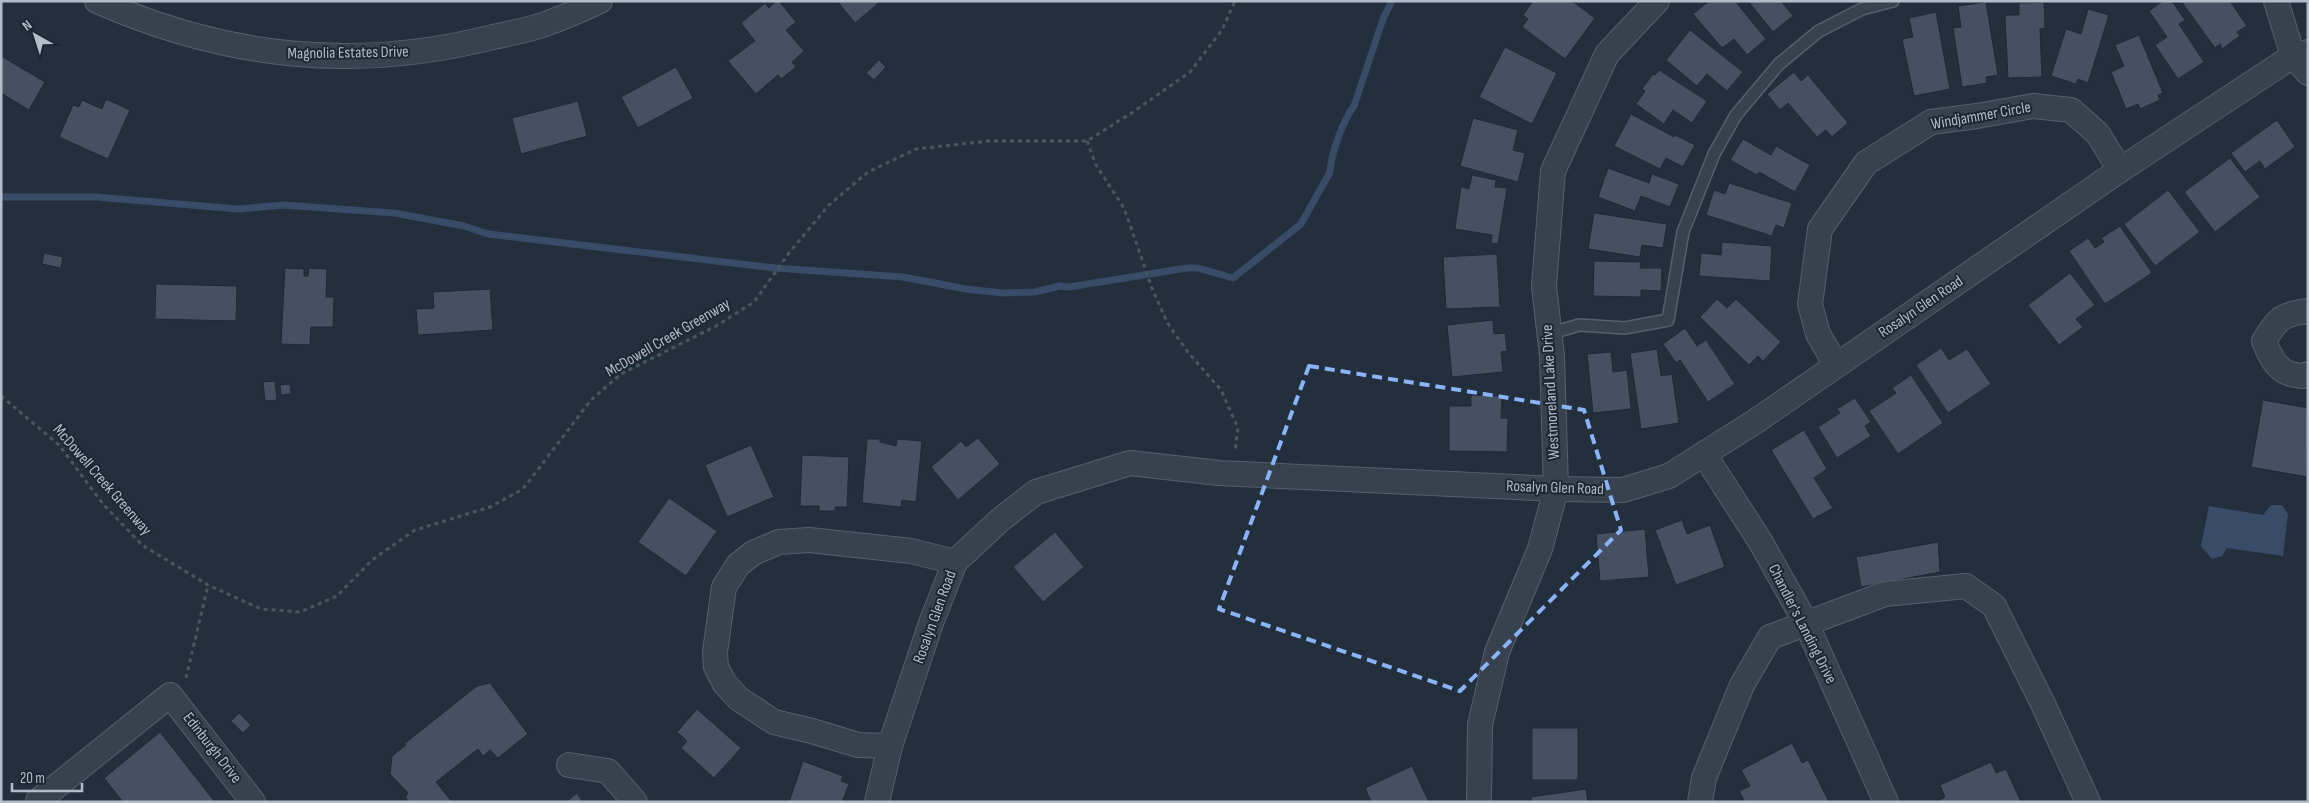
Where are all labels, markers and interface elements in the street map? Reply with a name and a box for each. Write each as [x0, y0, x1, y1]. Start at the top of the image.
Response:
north arrow [10, 10, 60, 60]
text: N [19, 16, 35, 34]
street label: Magnolia Estates Drive [287, 42, 409, 64]
street label: Windjammer Circle [1930, 98, 2032, 134]
street label: Rosalyn Glen Road [1875, 272, 1967, 342]
street label: McDowell Creek Greenway [602, 295, 734, 381]
street label: Westmoreland Lake Drive [1538, 324, 1564, 460]
street label: McDowell Creek Greenway [49, 421, 155, 539]
street label: Rosalyn Glen Road [1506, 477, 1604, 499]
street label: Chandler's Landing Drive [1764, 561, 1840, 687]
street label: Rosalyn Glen Road [909, 568, 961, 666]
street label: Edinburgh Drive [179, 709, 245, 787]
scale bar [12, 760, 82, 792]
text: 20 m [20, 769, 45, 788]

